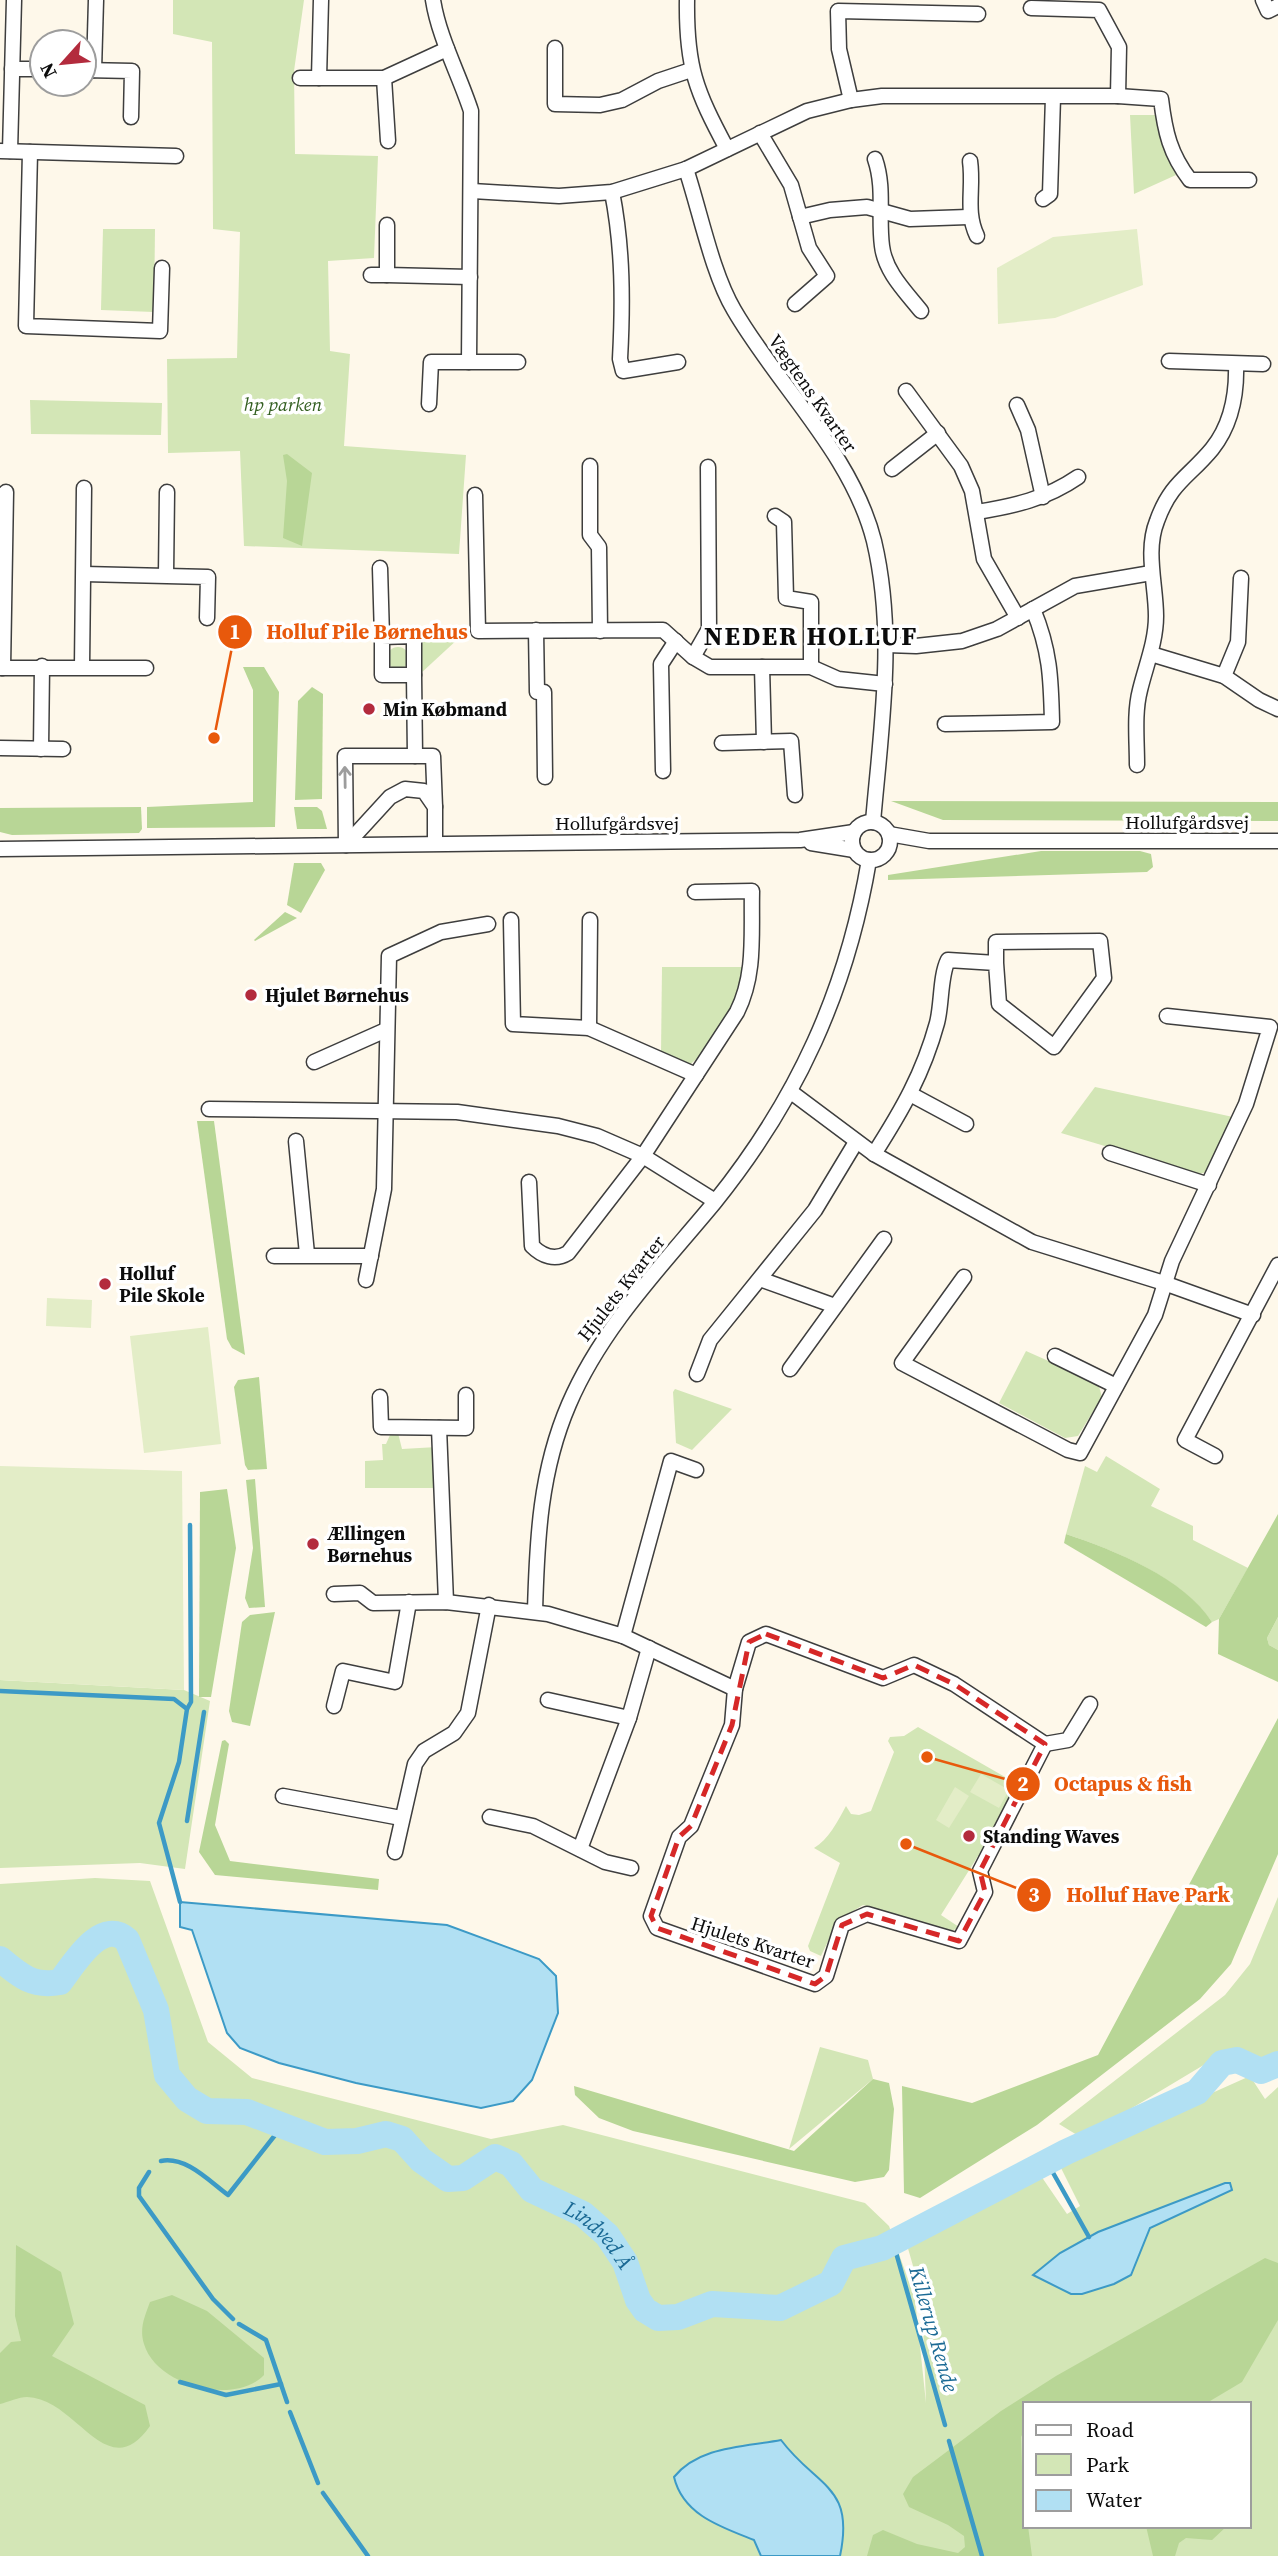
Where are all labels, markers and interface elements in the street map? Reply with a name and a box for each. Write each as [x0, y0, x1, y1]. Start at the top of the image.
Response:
north arrow [28, 28, 98, 98]
text: N [33, 59, 63, 83]
street label: Vægtens Kvarter [763, 329, 863, 457]
park label: hp parken [244, 391, 323, 417]
callout: Holluf Pile Børnehus [217, 611, 482, 653]
text: 1 [229, 617, 241, 646]
text: Holluf Pile Børnehus [266, 617, 468, 646]
district label: NEDER HOLLUF [704, 618, 918, 654]
place label: Min Købmand [383, 696, 507, 722]
marker: Min Købmand [361, 701, 377, 717]
one-way arrow [338, 766, 352, 789]
street label: Hollufgårdsvej [1125, 809, 1249, 835]
street label: Hollufgårdsvej [555, 810, 679, 836]
place label: Hjulet Børnehus [265, 982, 409, 1008]
marker: Hjulet Børnehus [243, 987, 259, 1003]
street label: Hjulets Kvarter [571, 1229, 671, 1347]
place label: Holluf Pile Skole [119, 1260, 205, 1308]
marker: Holluf Pile Skole [97, 1276, 113, 1292]
place label: Ællingen Børnehus [327, 1520, 413, 1568]
marker: Ællingen Børnehus [305, 1536, 321, 1552]
callout: Octapus & fish [1005, 1763, 1207, 1805]
text: 2 [1017, 1769, 1029, 1798]
text: Octapus & fish [1054, 1769, 1192, 1798]
place label: Standing Waves [983, 1823, 1120, 1849]
marker: Standing Waves [961, 1828, 977, 1844]
callout: Holluf Have Park [1017, 1874, 1243, 1916]
text: 3 [1028, 1880, 1040, 1909]
text: Holluf Have Park [1066, 1880, 1230, 1909]
street label: Hjulets Kvarter [688, 1910, 818, 1974]
water label: Lindved Å [559, 2192, 641, 2275]
water label: Killerup Rende [902, 2262, 966, 2396]
legend [1023, 2402, 1250, 2528]
text: Road [1086, 2415, 1134, 2444]
text: Park [1086, 2450, 1130, 2479]
text: Water [1086, 2485, 1142, 2514]

